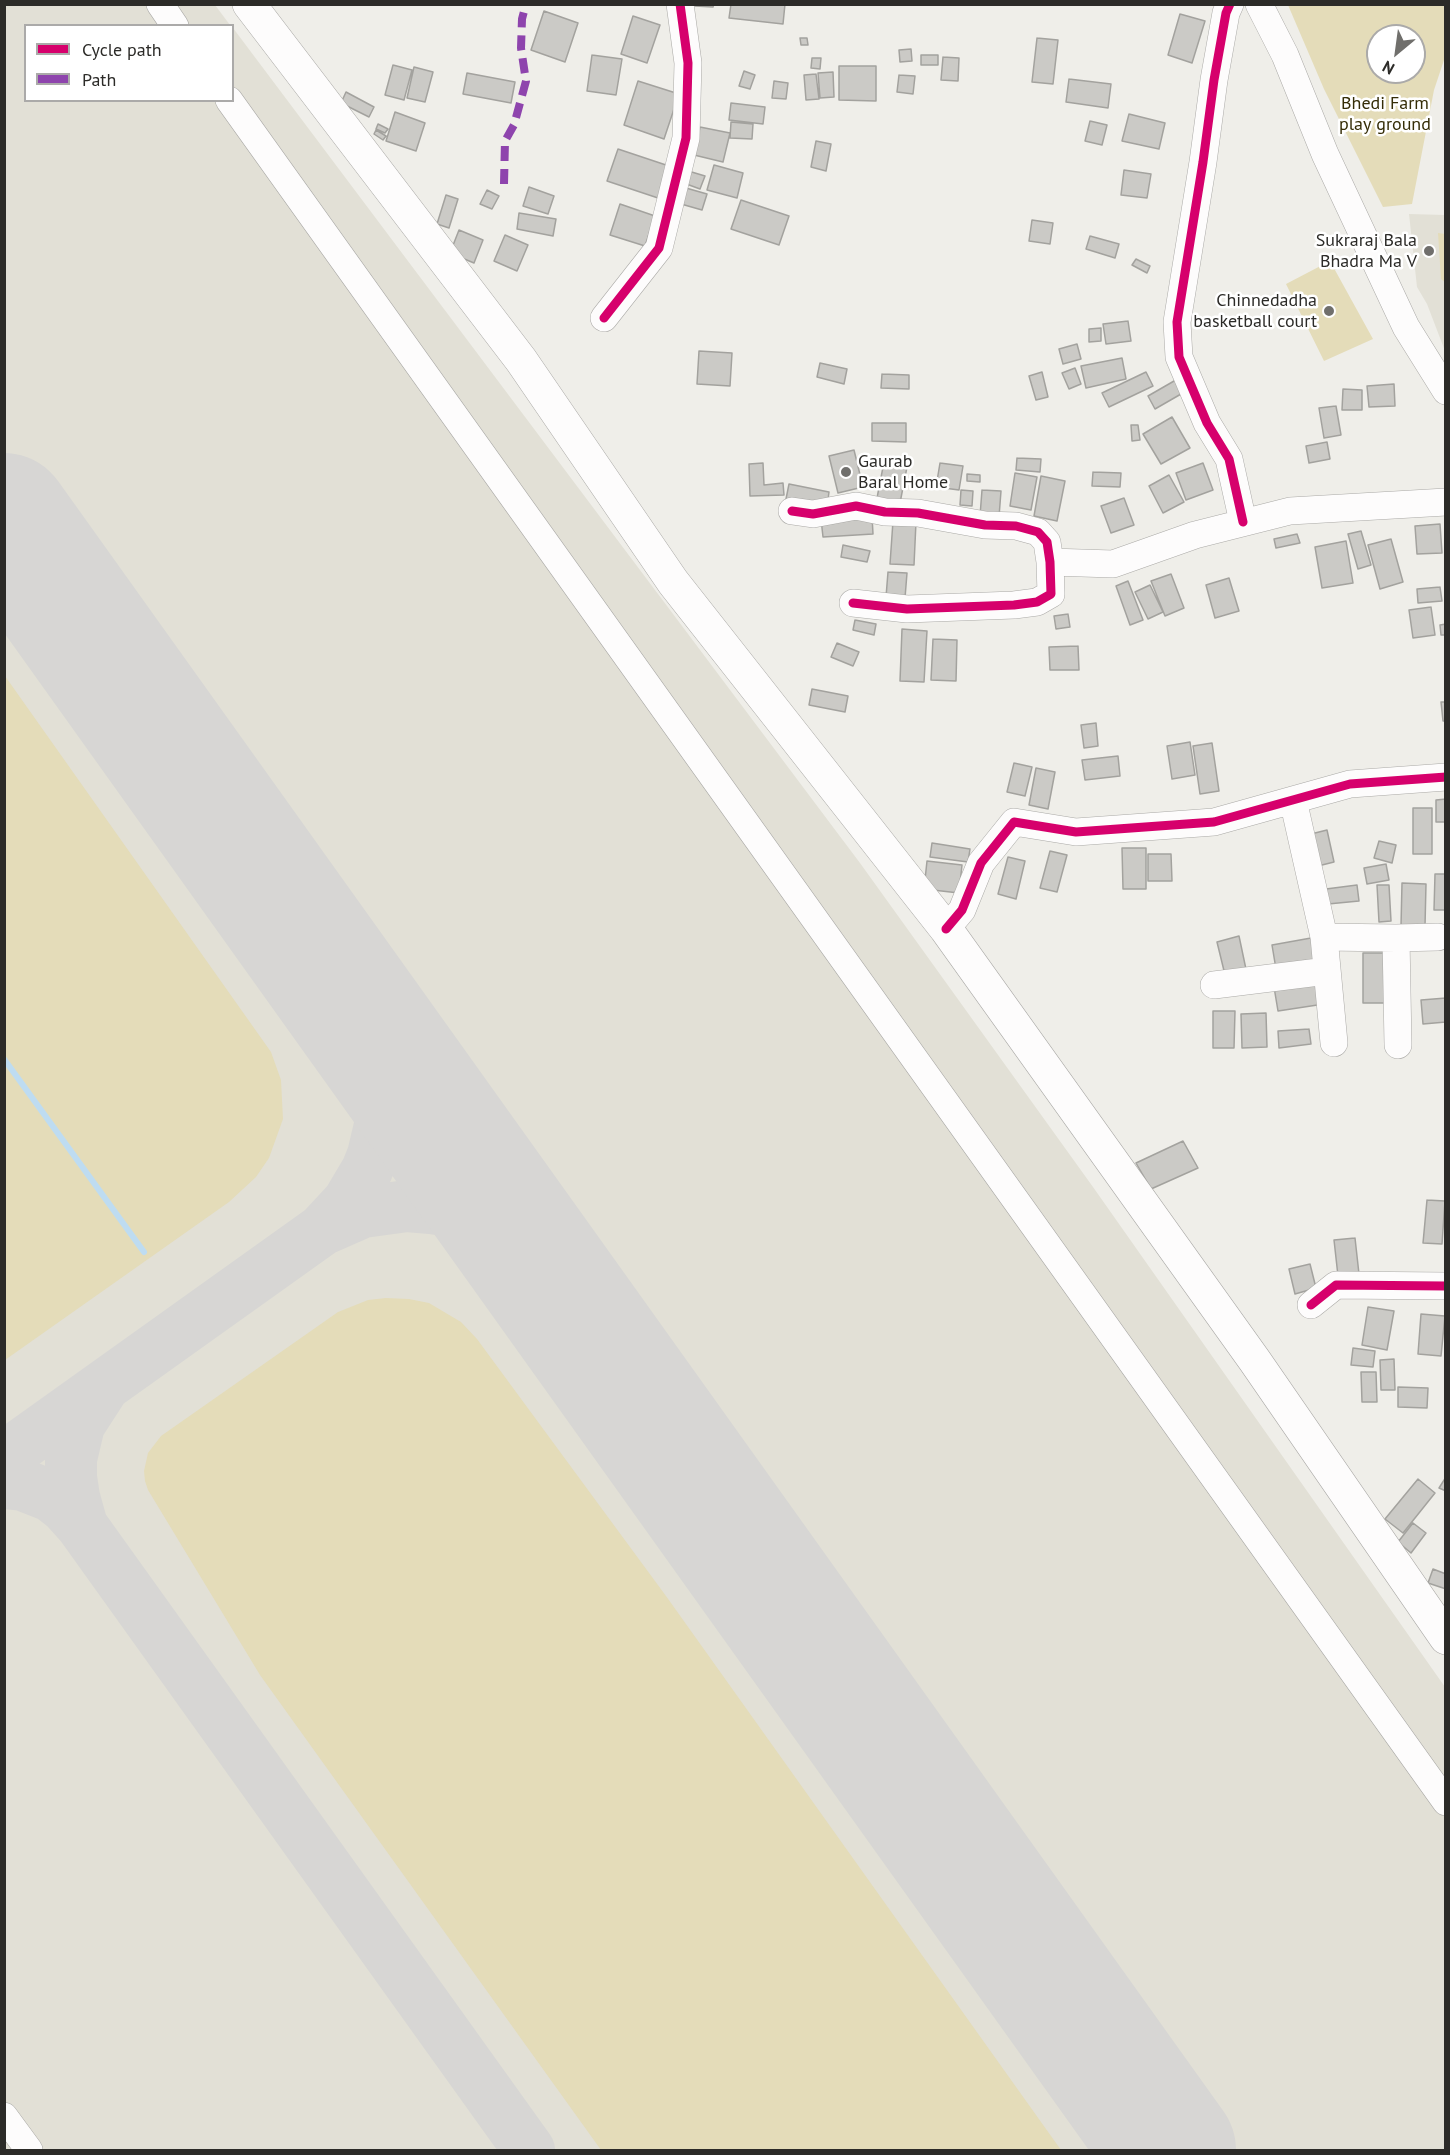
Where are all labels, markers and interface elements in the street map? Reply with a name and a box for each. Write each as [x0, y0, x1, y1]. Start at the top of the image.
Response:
legend [24, 24, 234, 102]
north arrow [1366, 24, 1426, 84]
text: Cycle path [82, 38, 162, 61]
text: N [1379, 57, 1398, 79]
text: Path [82, 68, 116, 91]
park label: Bhedi Farm play ground [1339, 93, 1431, 136]
place label: Sukraraj Bala Bhadra Ma V [1316, 230, 1417, 272]
marker: Sukraraj Bala Bhadra Ma V [1422, 244, 1436, 258]
place label: Chinnedadha basketball court [1193, 290, 1317, 332]
marker: Chinnedadha basketball court [1322, 304, 1336, 318]
place label: Gaurab Baral Home [858, 451, 948, 494]
marker: Gaurab Baral Home [839, 465, 853, 479]

